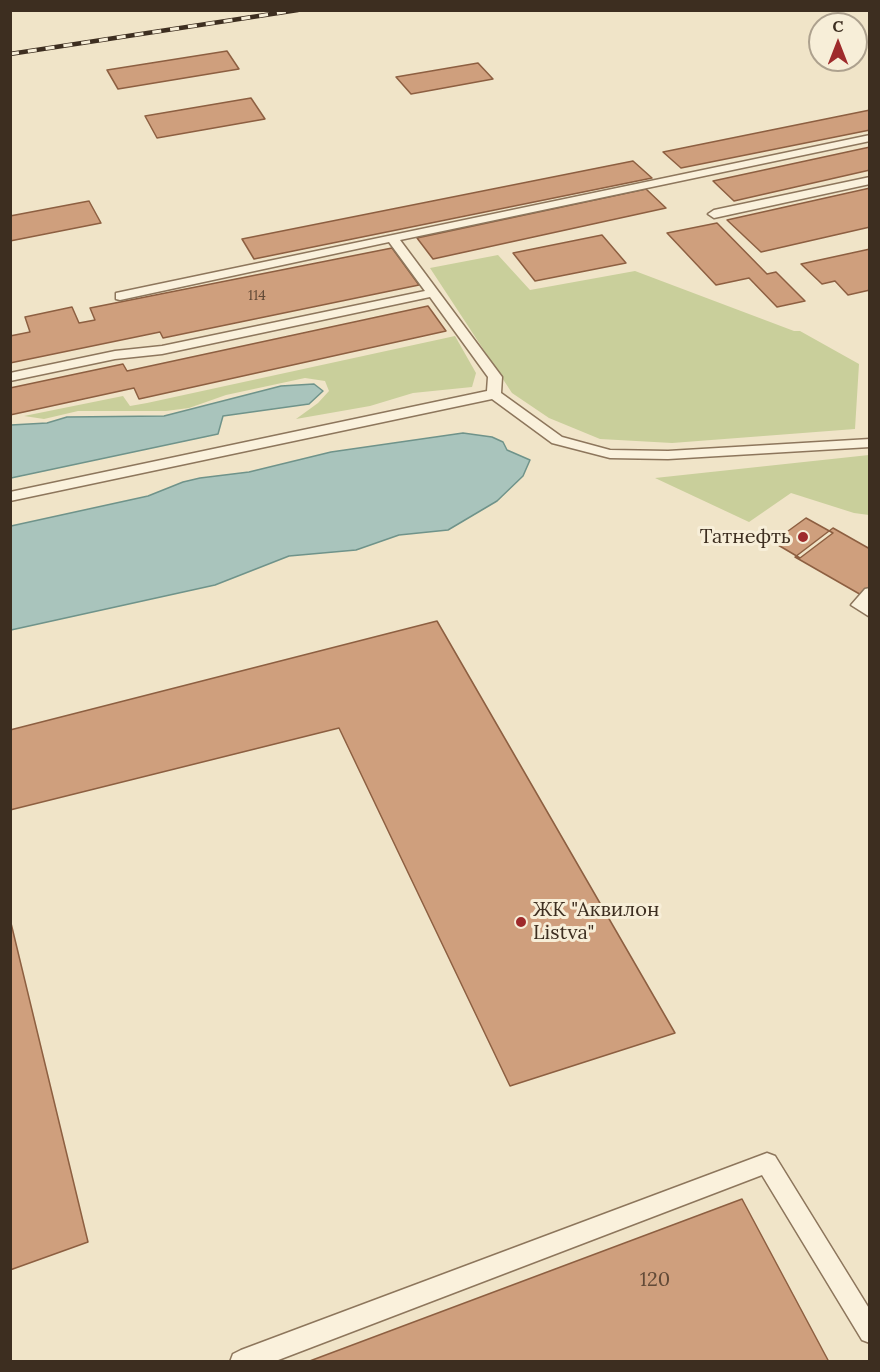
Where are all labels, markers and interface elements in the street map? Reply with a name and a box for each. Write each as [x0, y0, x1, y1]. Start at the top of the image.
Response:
north arrow [808, 12, 868, 72]
text: С [832, 16, 844, 36]
house number: 114 [248, 288, 266, 304]
place label: Татнефть [700, 525, 791, 549]
marker: Татнефть [796, 530, 810, 544]
place label: ЖК "Аквилон Listva" [533, 898, 659, 945]
marker: ЖК "Аквилон Listva" [514, 915, 528, 929]
house number: 120 [640, 1268, 670, 1292]

